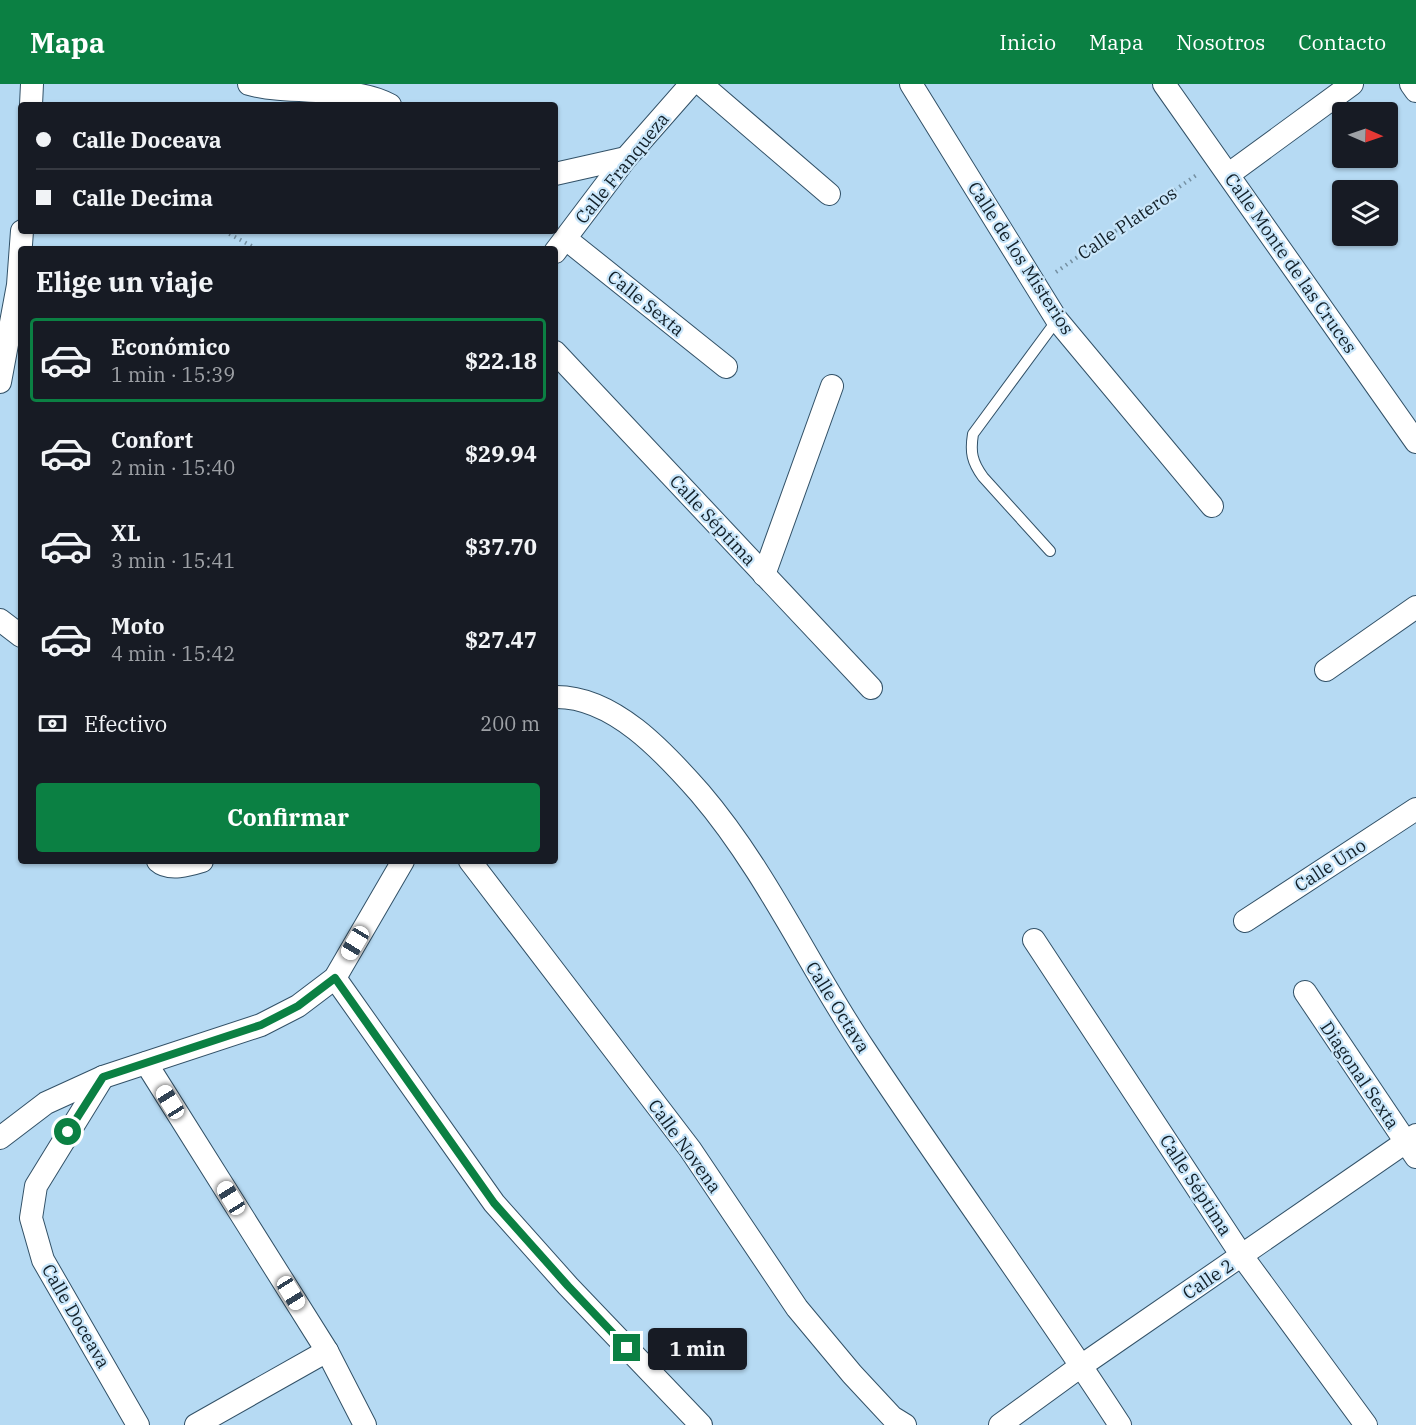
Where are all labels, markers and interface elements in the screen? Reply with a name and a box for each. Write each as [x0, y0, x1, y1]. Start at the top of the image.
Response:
text: Mapa [30, 24, 105, 61]
text: Inicio [999, 28, 1056, 56]
text: Mapa [1089, 28, 1143, 56]
text: Nosotros [1176, 28, 1265, 56]
text: Contacto [1298, 28, 1386, 56]
north arrow [1332, 102, 1398, 168]
map controls [1332, 102, 1398, 246]
street label: Calle Franqueza [570, 108, 674, 228]
text: Calle Doceava [72, 125, 222, 154]
street label: Calle Monte de las Cruces [1220, 168, 1362, 358]
street label: Calle de los Misterios [963, 177, 1079, 339]
button: layers [1332, 180, 1398, 246]
street label: Calle Plateros [1073, 181, 1181, 265]
text: Calle Decima [72, 183, 213, 212]
text: Elige un viaje [36, 264, 214, 299]
street label: Calle Sexta [603, 265, 689, 341]
text: Económico [111, 332, 230, 361]
icon: car [39, 333, 93, 387]
text: $22.18 [465, 346, 537, 375]
text: 1 min · 15:39 [111, 361, 235, 388]
text: Confort [111, 425, 193, 454]
icon: car [39, 426, 93, 480]
text: $29.94 [465, 439, 537, 468]
text: 2 min · 15:40 [111, 454, 235, 481]
street label: Calle Séptima [665, 470, 761, 570]
text: XL [111, 518, 141, 547]
icon: car [39, 519, 93, 573]
text: $37.70 [465, 532, 537, 561]
text: 3 min · 15:41 [111, 547, 235, 574]
text: Moto [111, 611, 165, 640]
icon: car [39, 612, 93, 666]
text: $27.47 [465, 625, 537, 654]
text: 4 min · 15:42 [111, 640, 235, 667]
icon: cash [36, 707, 69, 740]
text: Efectivo [84, 709, 167, 738]
text: 200 m [480, 710, 540, 737]
button: Confirmar [36, 783, 540, 852]
street label: Calle Uno [1290, 833, 1370, 897]
car [338, 923, 372, 963]
street label: Calle Octava [801, 957, 875, 1057]
street label: Diagonal Sexta [1315, 1017, 1405, 1133]
car [153, 1082, 187, 1122]
street label: Calle Novena [643, 1095, 727, 1197]
route start [54, 1118, 81, 1145]
street label: Calle Séptima [1155, 1130, 1237, 1240]
car [214, 1178, 248, 1218]
street label: Calle 2 [1178, 1254, 1238, 1304]
street label: Calle Doceava [37, 1260, 115, 1372]
car [274, 1273, 308, 1313]
callout: 1 min [648, 1327, 747, 1369]
route end [613, 1334, 640, 1361]
text: 1 min [670, 1335, 726, 1362]

